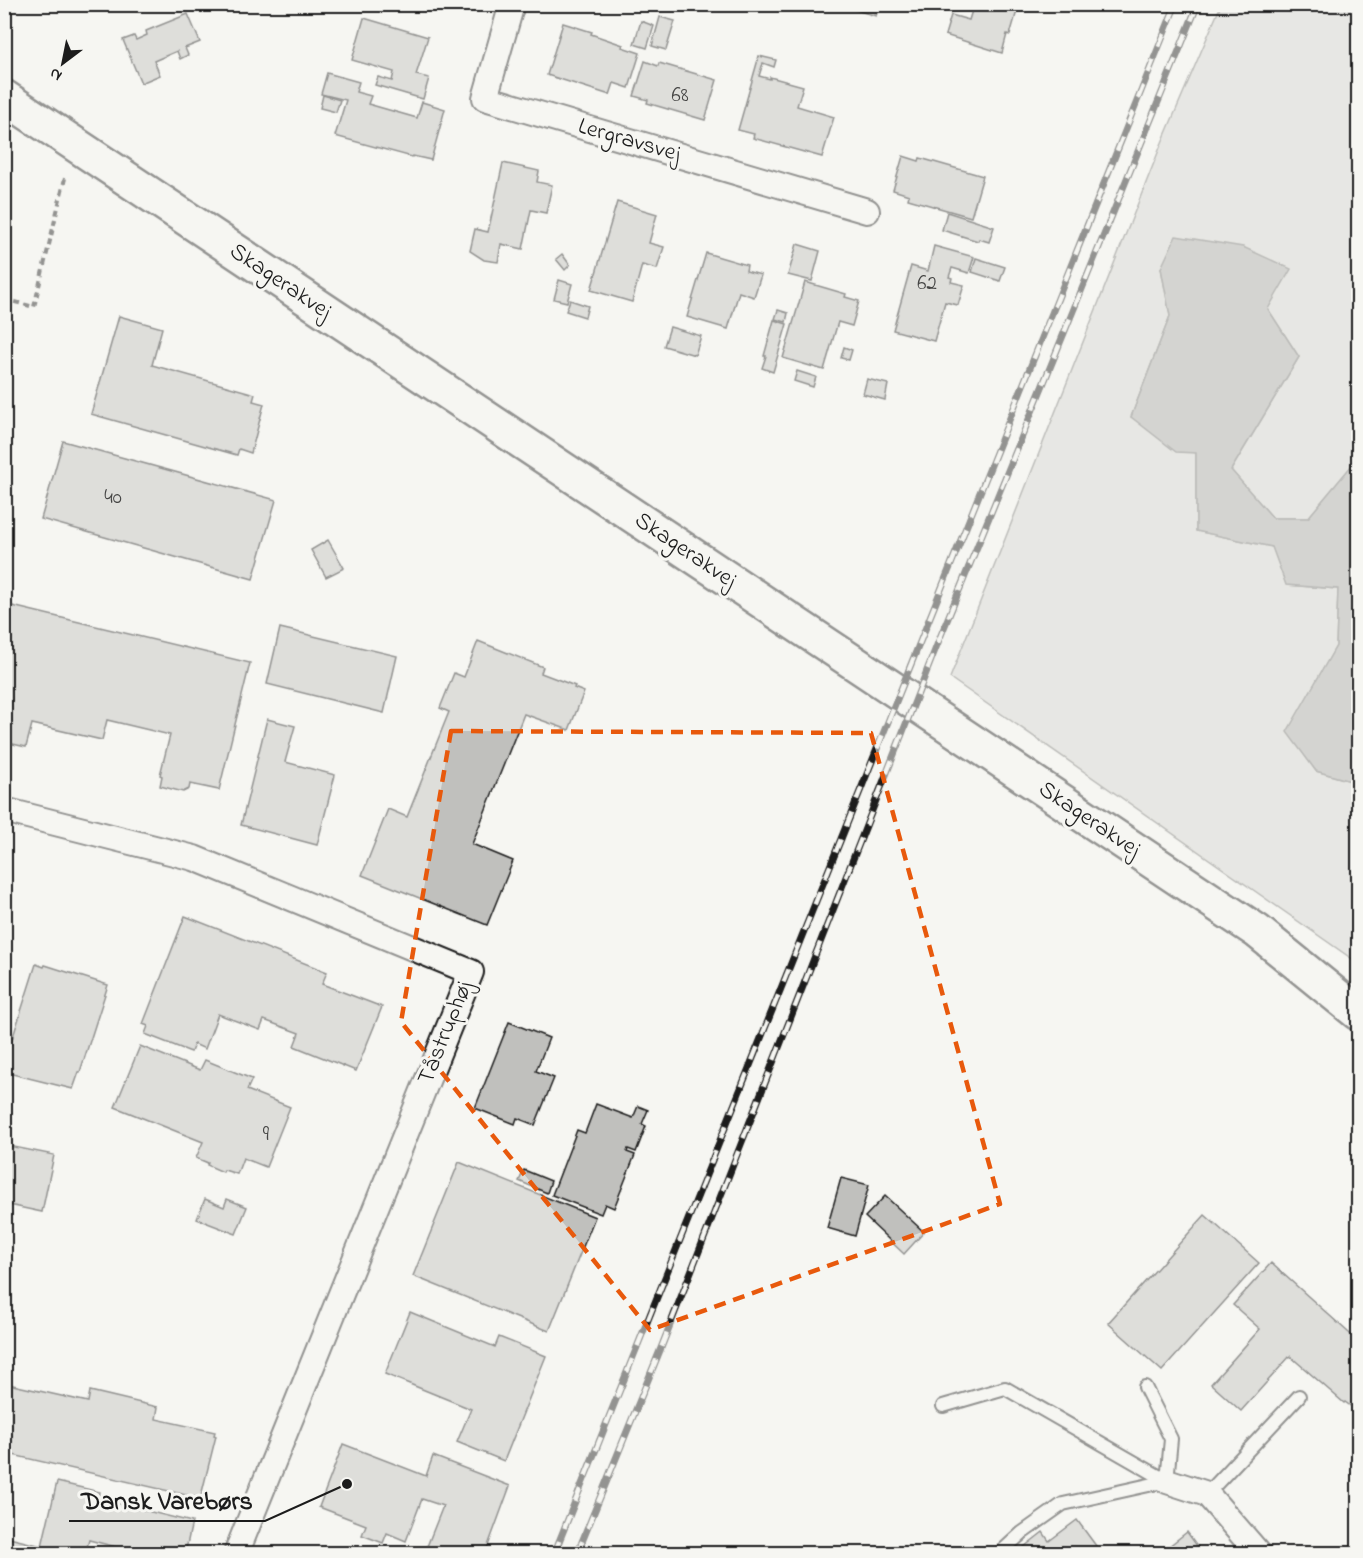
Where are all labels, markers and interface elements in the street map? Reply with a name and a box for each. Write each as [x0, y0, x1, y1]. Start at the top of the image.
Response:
north arrow [33, 33, 93, 93]
text: N [45, 61, 67, 87]
house number: 68 [671, 81, 689, 111]
street label: Lergravsvej [574, 110, 686, 173]
street label: Skagerakvej [222, 235, 339, 330]
house number: 62 [917, 269, 937, 299]
house number: 40 [104, 483, 122, 513]
street label: Skagerakvej [627, 504, 744, 599]
street label: Skagerakvej [1031, 773, 1148, 868]
street label: Tåstruphøj [409, 975, 483, 1090]
house number: 9 [263, 1120, 270, 1150]
callout: Dansk Varebørs [69, 1477, 265, 1521]
text: Dansk Varebørs [80, 1484, 253, 1522]

